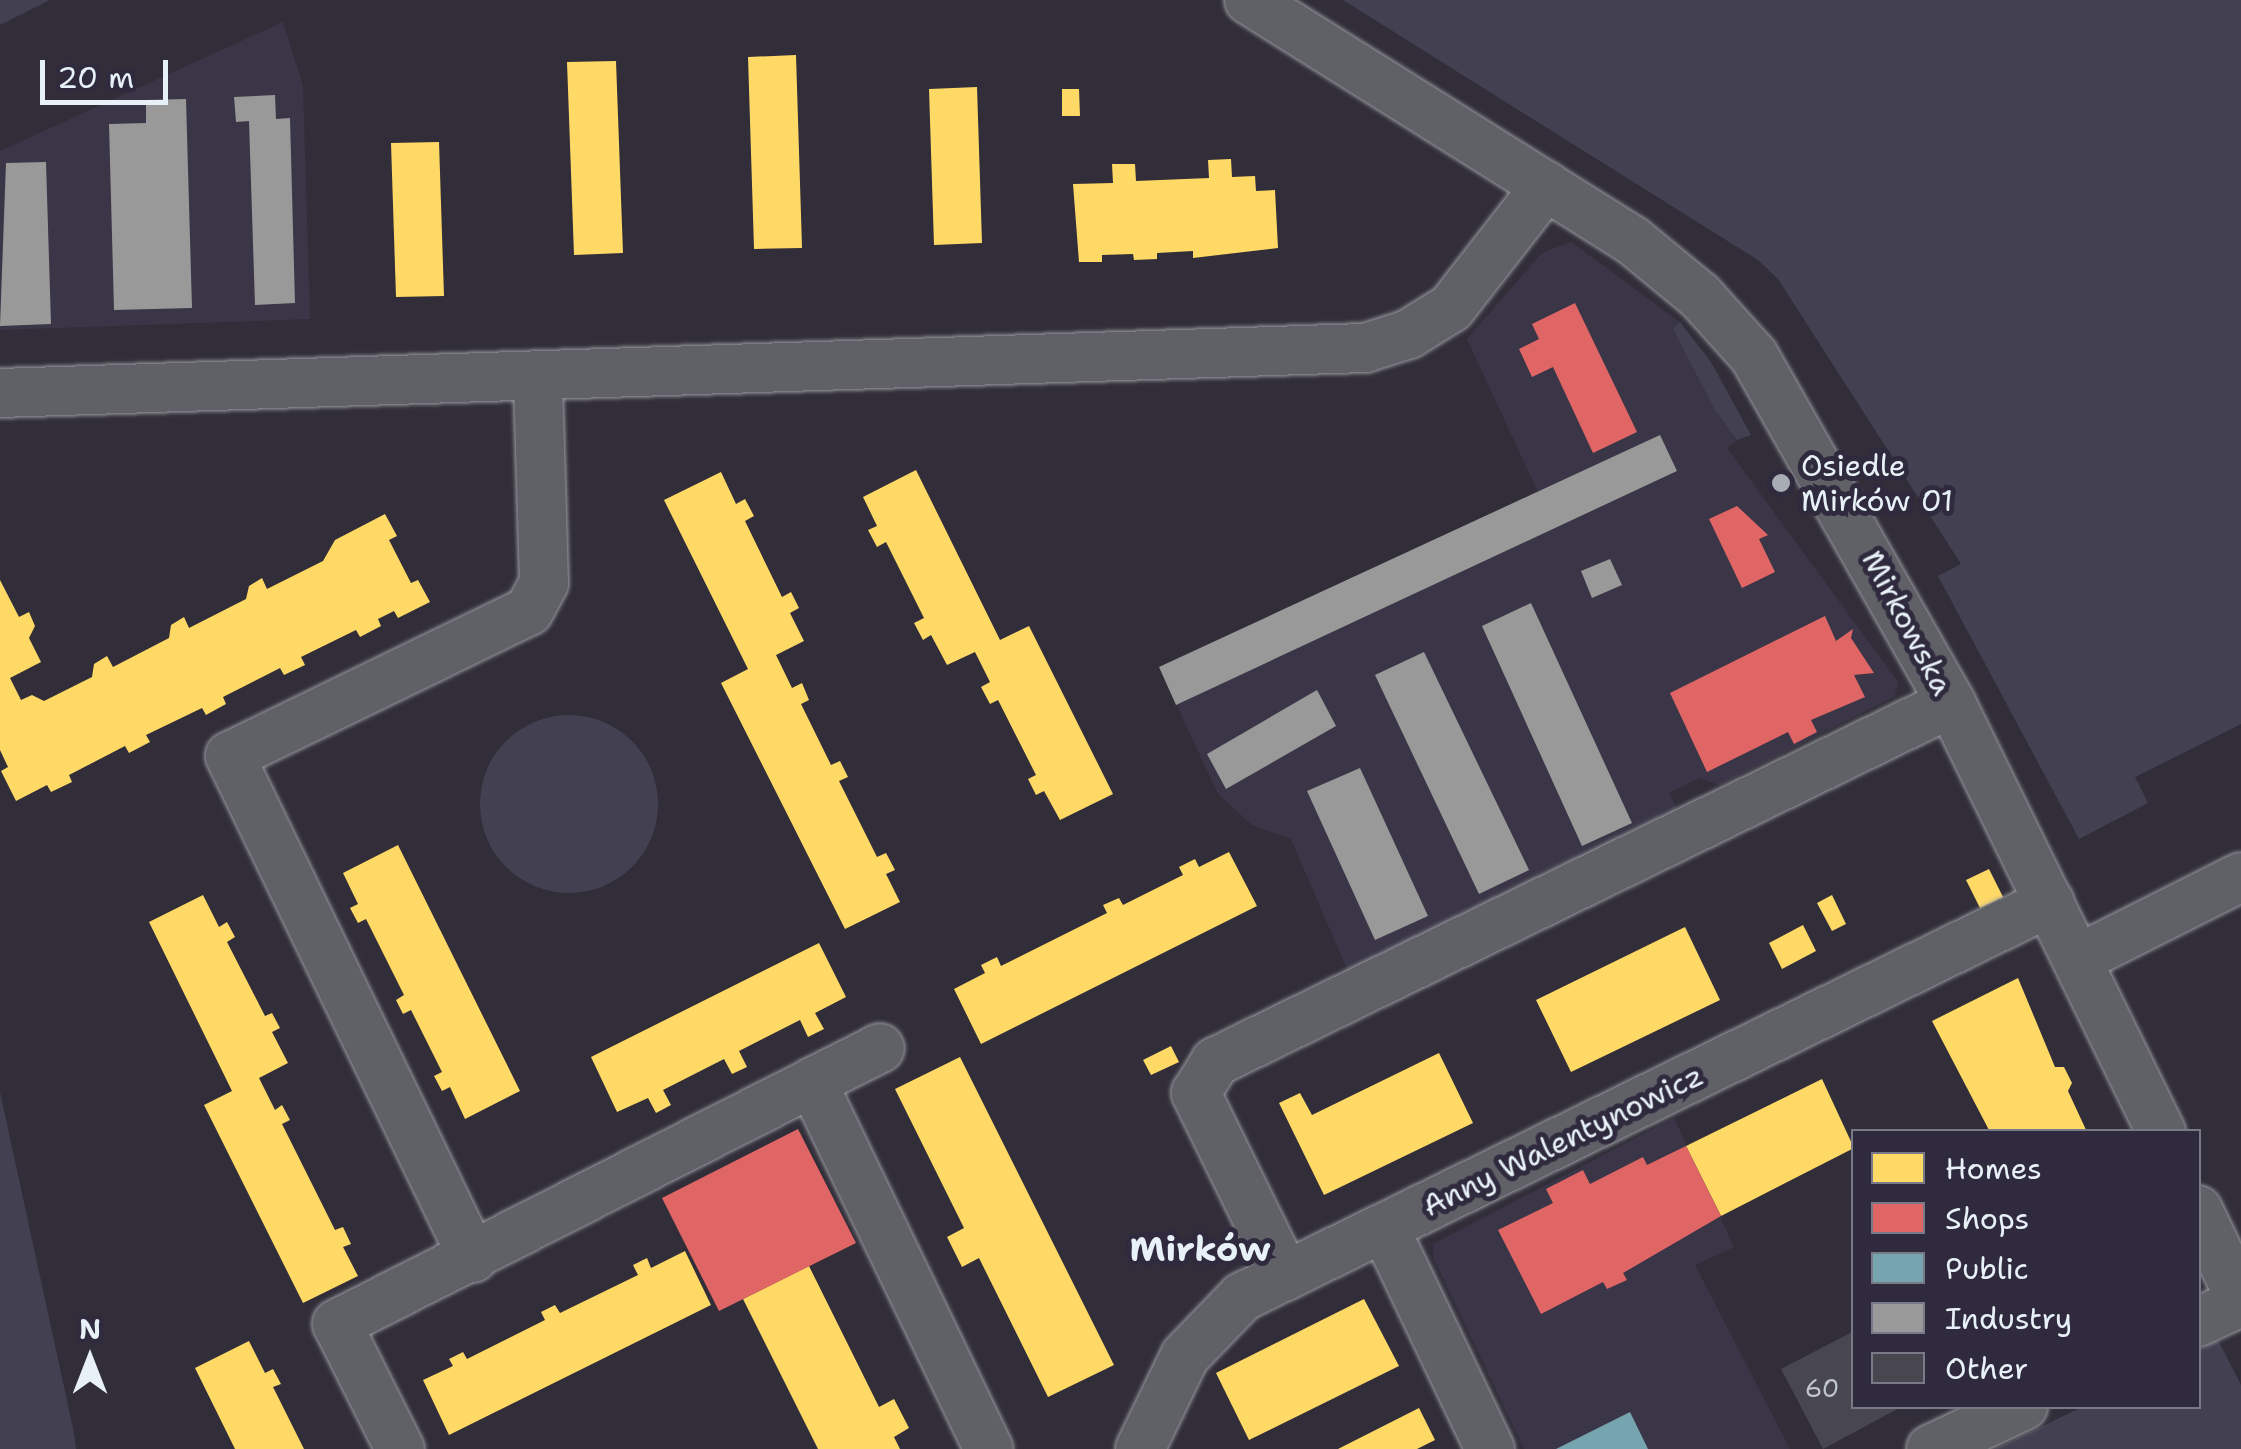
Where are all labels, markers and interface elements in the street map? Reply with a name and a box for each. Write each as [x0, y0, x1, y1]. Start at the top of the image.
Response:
scale bar [45, 40, 172, 102]
text: 20 m [57, 57, 134, 98]
place label: Osiedle Mirków 01 [1801, 448, 1953, 518]
marker: Osiedle Mirków 01 [1770, 472, 1792, 494]
street label: Mirkowska [1854, 545, 1960, 701]
street label: Anny Walentynowicz [1417, 1057, 1709, 1225]
legend [1851, 1129, 2201, 1409]
text: Homes [1945, 1148, 2042, 1189]
text: Shops [1945, 1198, 2029, 1239]
district label: Mirków [1130, 1228, 1270, 1270]
text: Public [1945, 1248, 2029, 1289]
text: Industry [1945, 1298, 2072, 1339]
north arrow [40, 1309, 140, 1409]
text: N [79, 1310, 101, 1348]
text: Other [1945, 1348, 2028, 1389]
house number: 60 [1805, 1373, 1839, 1403]

